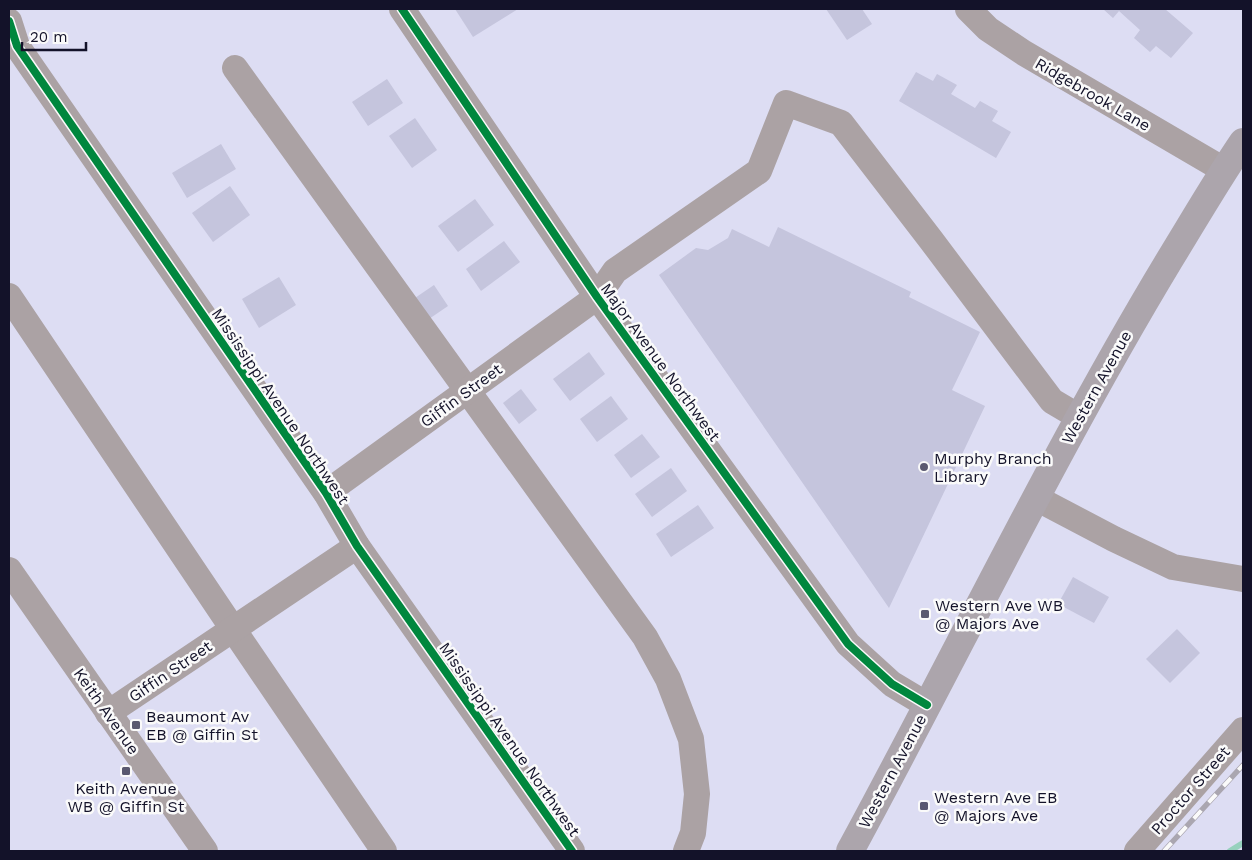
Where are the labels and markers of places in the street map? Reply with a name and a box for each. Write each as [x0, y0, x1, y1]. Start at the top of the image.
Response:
place label: Murphy Branch Library [934, 449, 1052, 486]
marker: Murphy Branch Library [918, 461, 930, 473]
place label: Western Ave WB @ Majors Ave [935, 596, 1063, 633]
marker: Western Ave WB @ Majors Ave [919, 608, 931, 620]
place label: Beaumont Av EB @ Giffin St [146, 707, 258, 744]
marker: Beaumont Av EB @ Giffin St [130, 719, 142, 731]
marker: Keith Avenue WB @ Giffin St [120, 765, 132, 777]
place label: Keith Avenue WB @ Giffin St [67, 779, 185, 816]
place label: Western Ave EB @ Majors Ave [934, 788, 1057, 825]
marker: Western Ave EB @ Majors Ave [918, 800, 930, 812]

